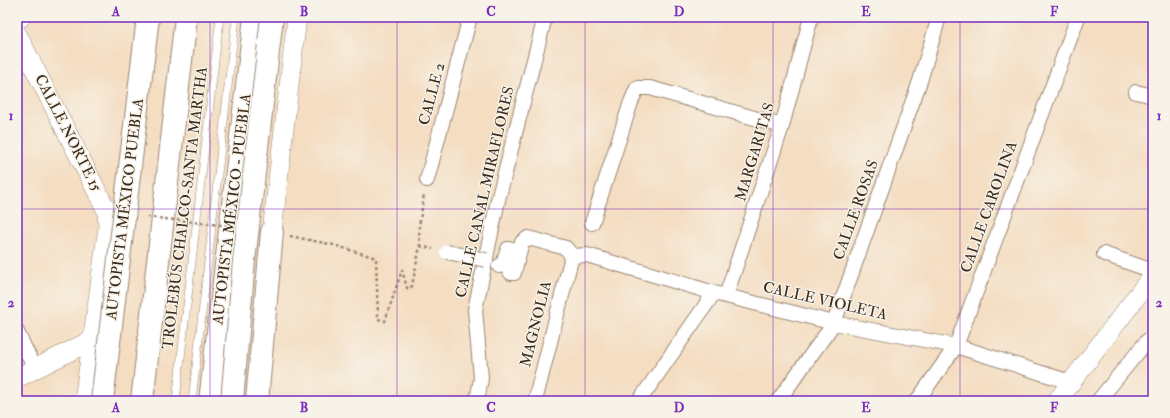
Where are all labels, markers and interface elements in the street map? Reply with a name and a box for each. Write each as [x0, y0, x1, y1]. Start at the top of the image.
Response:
text: A [111, 4, 121, 20]
text: B [300, 4, 308, 20]
text: C [486, 4, 496, 20]
text: D [674, 4, 685, 20]
text: E [861, 4, 871, 20]
text: F [1050, 4, 1059, 20]
street label: CALLE 2 [415, 60, 450, 127]
street label: TROLEBÚS CHALCO-SANTA MARTHA [156, 65, 212, 350]
street label: CALLE NORTE 15 [30, 71, 106, 195]
street label: CALLE CANAL MIRAFLORES [451, 84, 519, 300]
street label: AUTOPISTA MÉXICO - PUEBLA [206, 92, 256, 327]
street label: AUTOPISTA MÉXICO PUEBLA [100, 96, 148, 322]
street label: MARGARITAS [731, 100, 779, 204]
text: 1 [9, 108, 14, 124]
text: 1 [1157, 108, 1162, 124]
street label: CALLE CAROLINA [956, 138, 1022, 275]
street label: CALLE ROSAS [829, 157, 883, 263]
street label: CALLE VIOLETA [761, 277, 889, 325]
street label: MAGNOLIA [516, 278, 556, 369]
text: 2 [8, 295, 15, 311]
text: 2 [1156, 295, 1163, 311]
text: A [111, 400, 121, 416]
text: B [300, 400, 308, 416]
text: C [486, 400, 496, 416]
text: D [674, 400, 685, 416]
text: E [861, 400, 871, 416]
text: F [1050, 400, 1059, 416]

